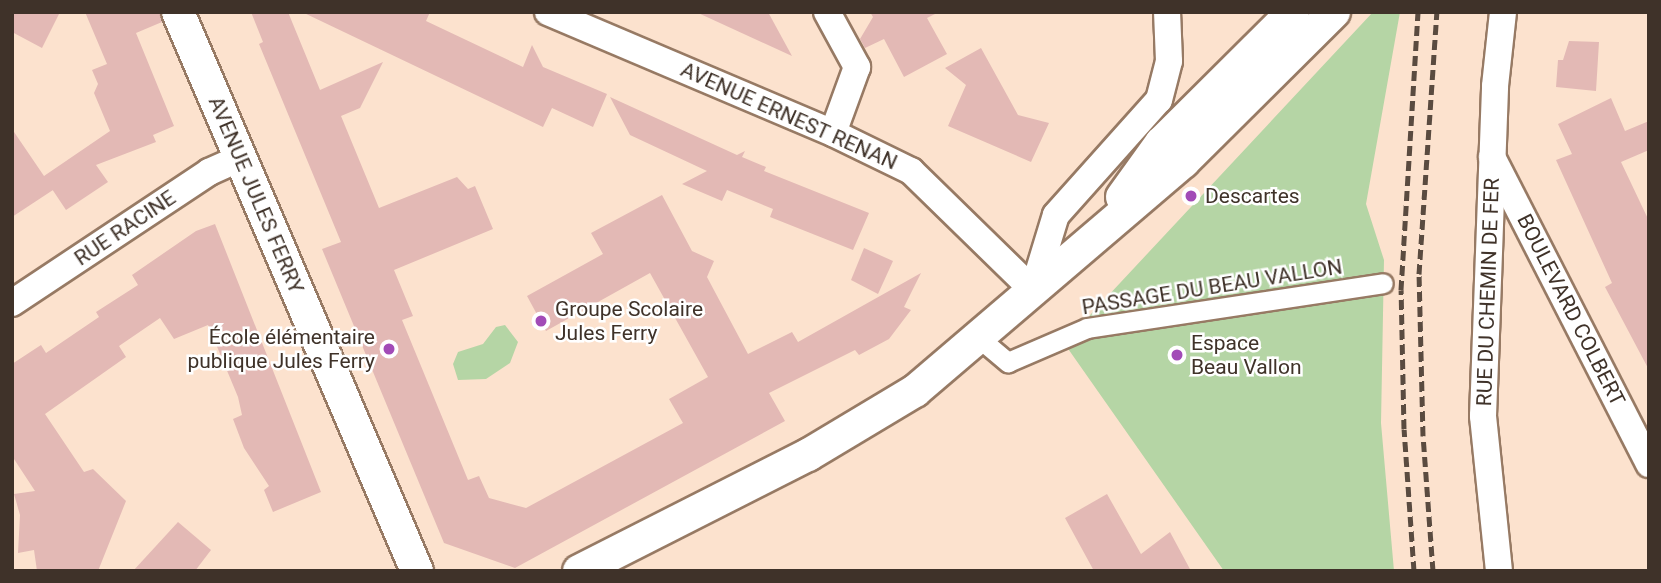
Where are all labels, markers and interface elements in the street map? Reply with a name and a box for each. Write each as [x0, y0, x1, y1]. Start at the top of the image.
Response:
street label: AVENUE ERNEST RENAN [677, 57, 901, 175]
street label: AVENUE JULES FERRY [203, 93, 309, 297]
street label: RUE DU CHEMIN DE FER [1471, 177, 1505, 407]
place label: Descartes [1205, 183, 1300, 209]
street label: RUE RACINE [70, 185, 180, 271]
marker: Descartes [1183, 188, 1199, 204]
street label: BOULEVARD COLBERT [1512, 210, 1630, 410]
street label: PASSAGE DU BEAU VALLON [1080, 254, 1344, 320]
place label: Groupe Scolaire Jules Ferry [555, 296, 703, 346]
marker: Groupe Scolaire Jules Ferry [533, 313, 549, 329]
place label: École élémentaire publique Jules Ferry [187, 324, 375, 374]
place label: Espace Beau Vallon [1191, 330, 1302, 380]
marker: École élémentaire publique Jules Ferry [381, 341, 397, 357]
marker: Espace Beau Vallon [1169, 347, 1185, 363]

